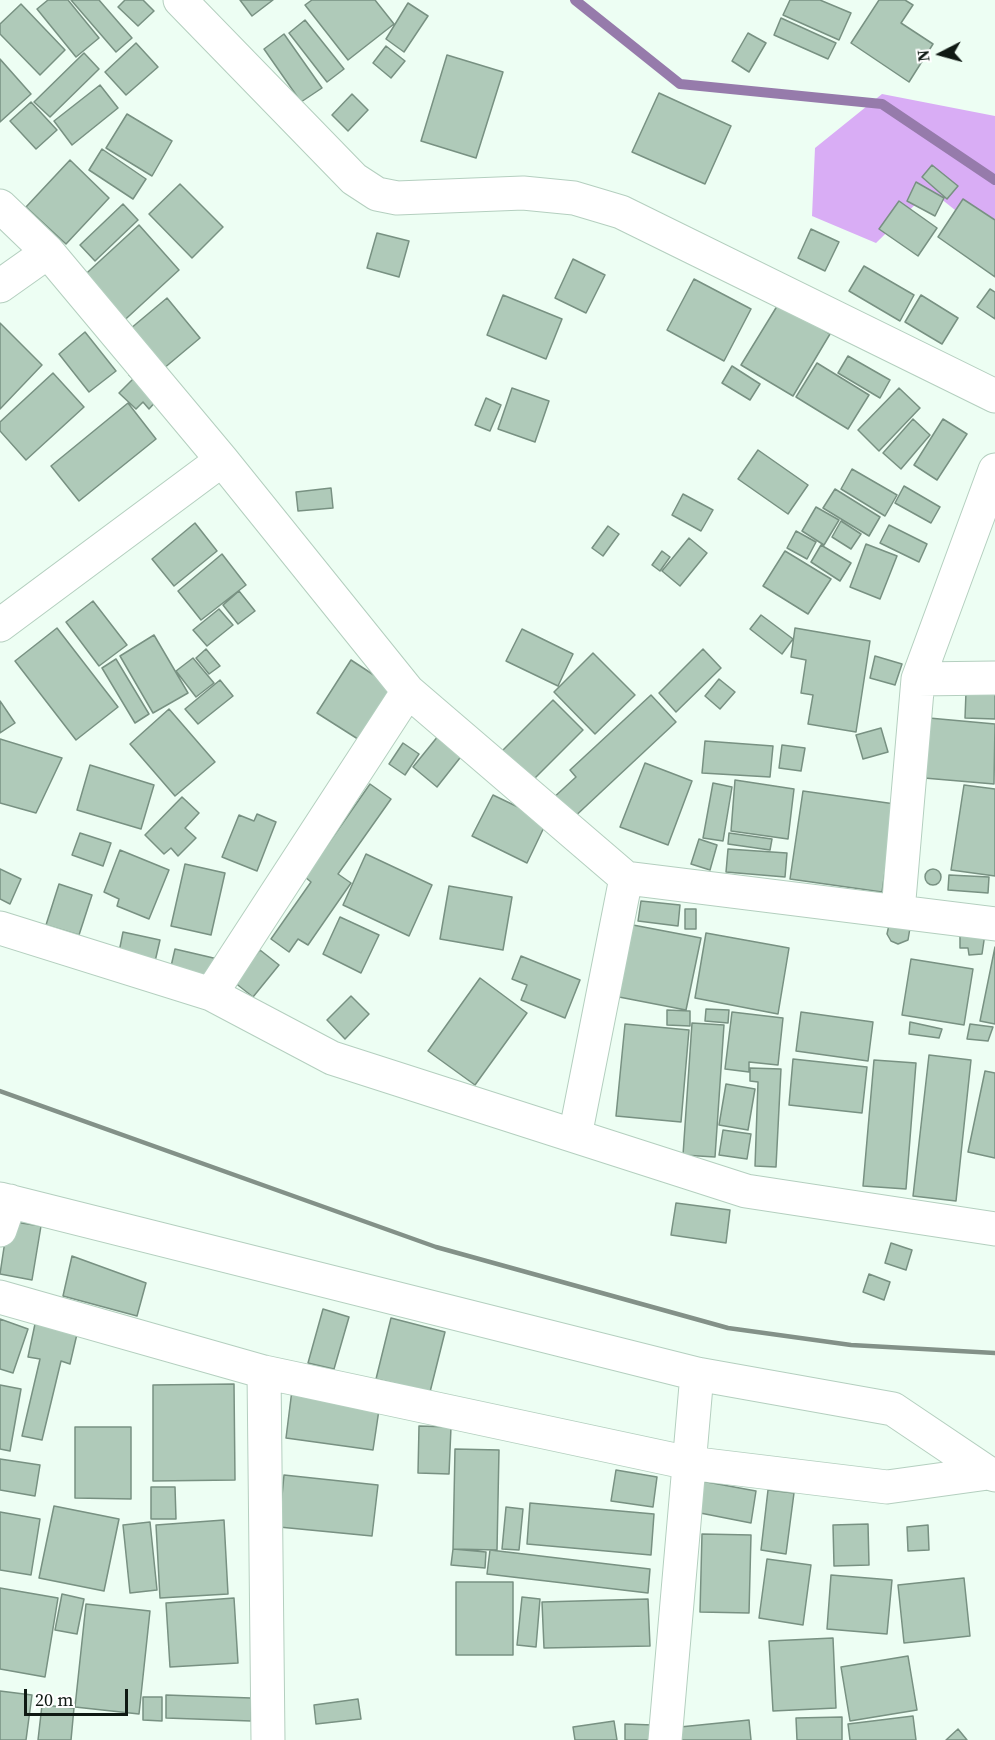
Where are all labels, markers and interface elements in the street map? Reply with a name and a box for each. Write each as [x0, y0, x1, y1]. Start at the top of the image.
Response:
north arrow [911, 24, 971, 84]
text: N [912, 49, 935, 63]
scale bar [27, 1677, 130, 1715]
text: 20 m [35, 1687, 73, 1712]

